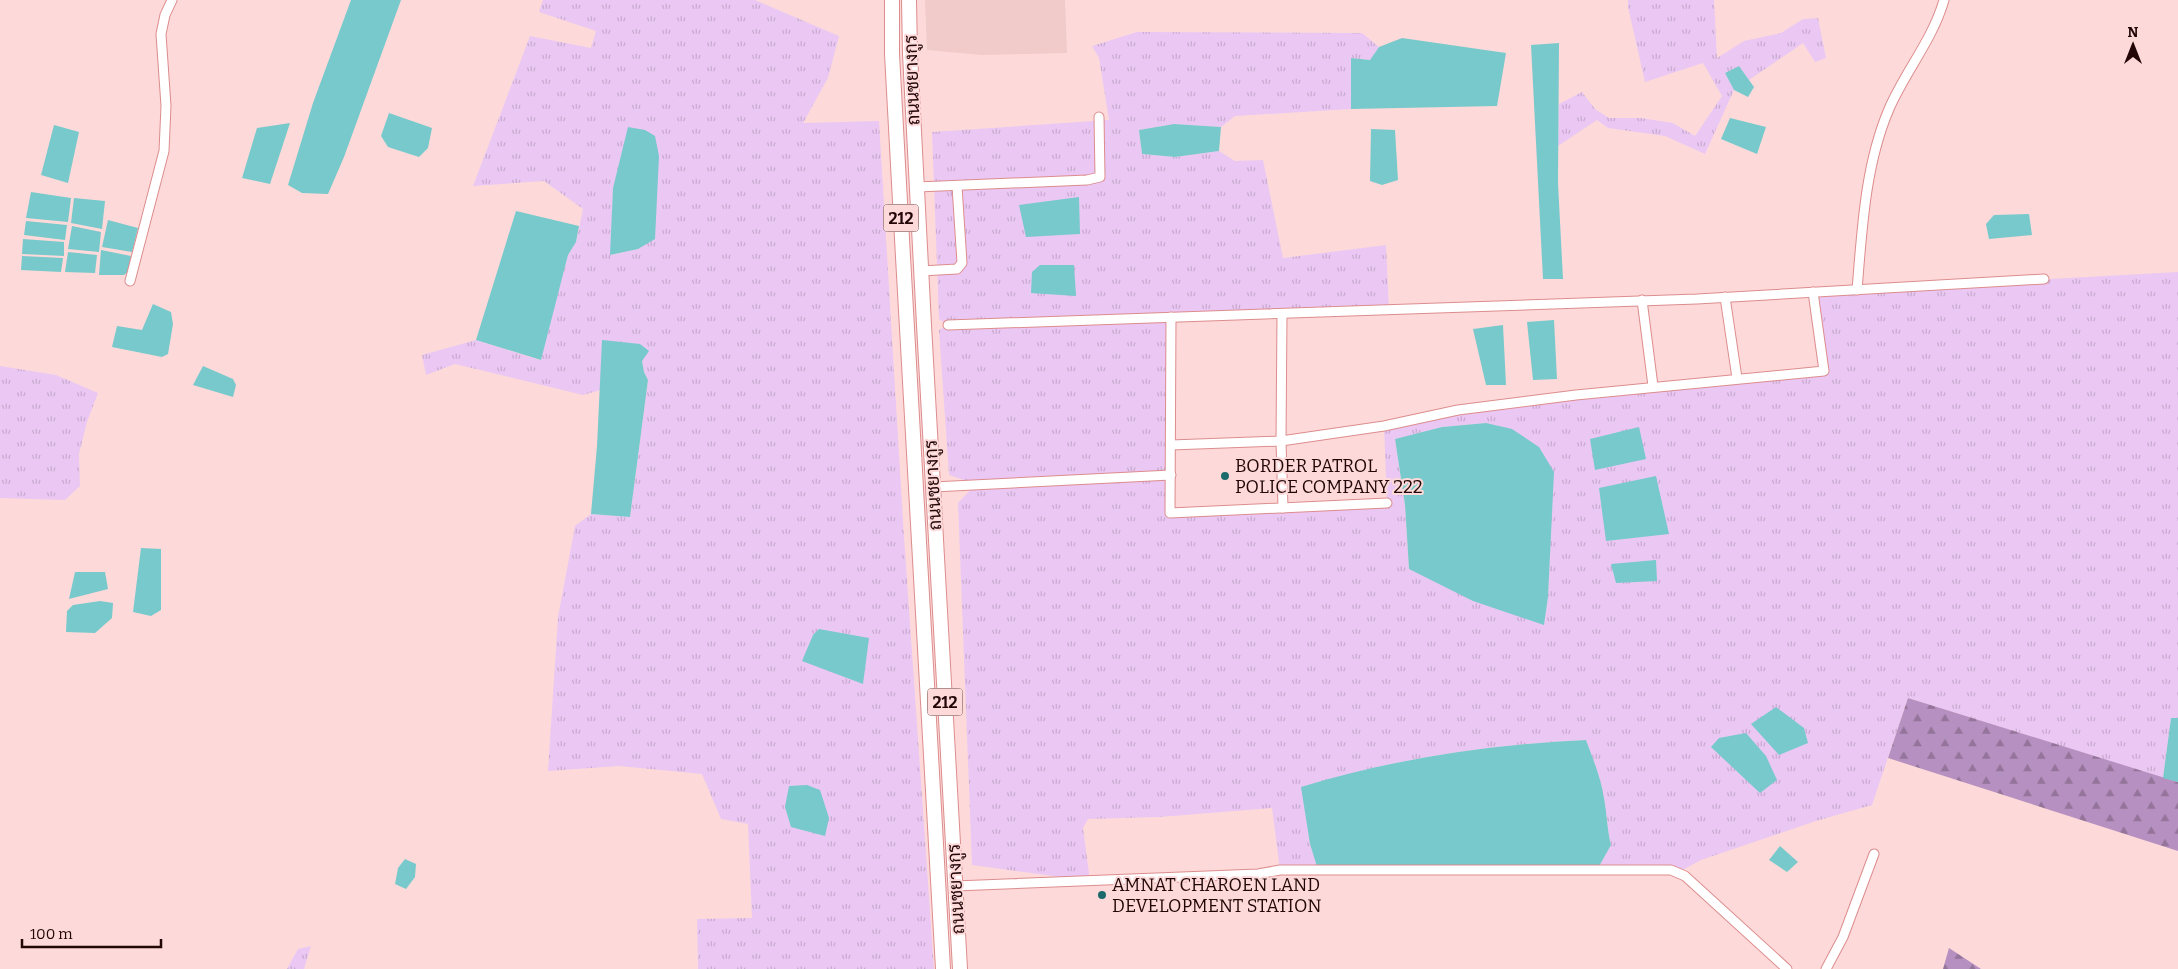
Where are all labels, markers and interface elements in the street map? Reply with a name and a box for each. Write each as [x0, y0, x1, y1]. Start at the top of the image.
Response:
north arrow [2108, 20, 2158, 70]
text: N [2128, 24, 2139, 41]
street label: ถนนชยางกูร [899, 34, 927, 126]
road number: 212 [884, 204, 918, 232]
street label: ถนนชยางกูร [920, 439, 948, 531]
place label: BORDER PATROL POLICE COMPANY 222 [1235, 455, 1423, 498]
marker: BORDER PATROL POLICE COMPANY 222 [1219, 470, 1231, 482]
road number: 212 [928, 689, 962, 716]
street label: ถนนชยางกูร [943, 843, 971, 935]
place label: AMNAT CHAROEN LAND DEVELOPMENT STATION [1112, 874, 1322, 917]
marker: AMNAT CHAROEN LAND DEVELOPMENT STATION [1096, 889, 1108, 901]
scale bar [22, 916, 161, 948]
text: 100 m [30, 925, 73, 943]

